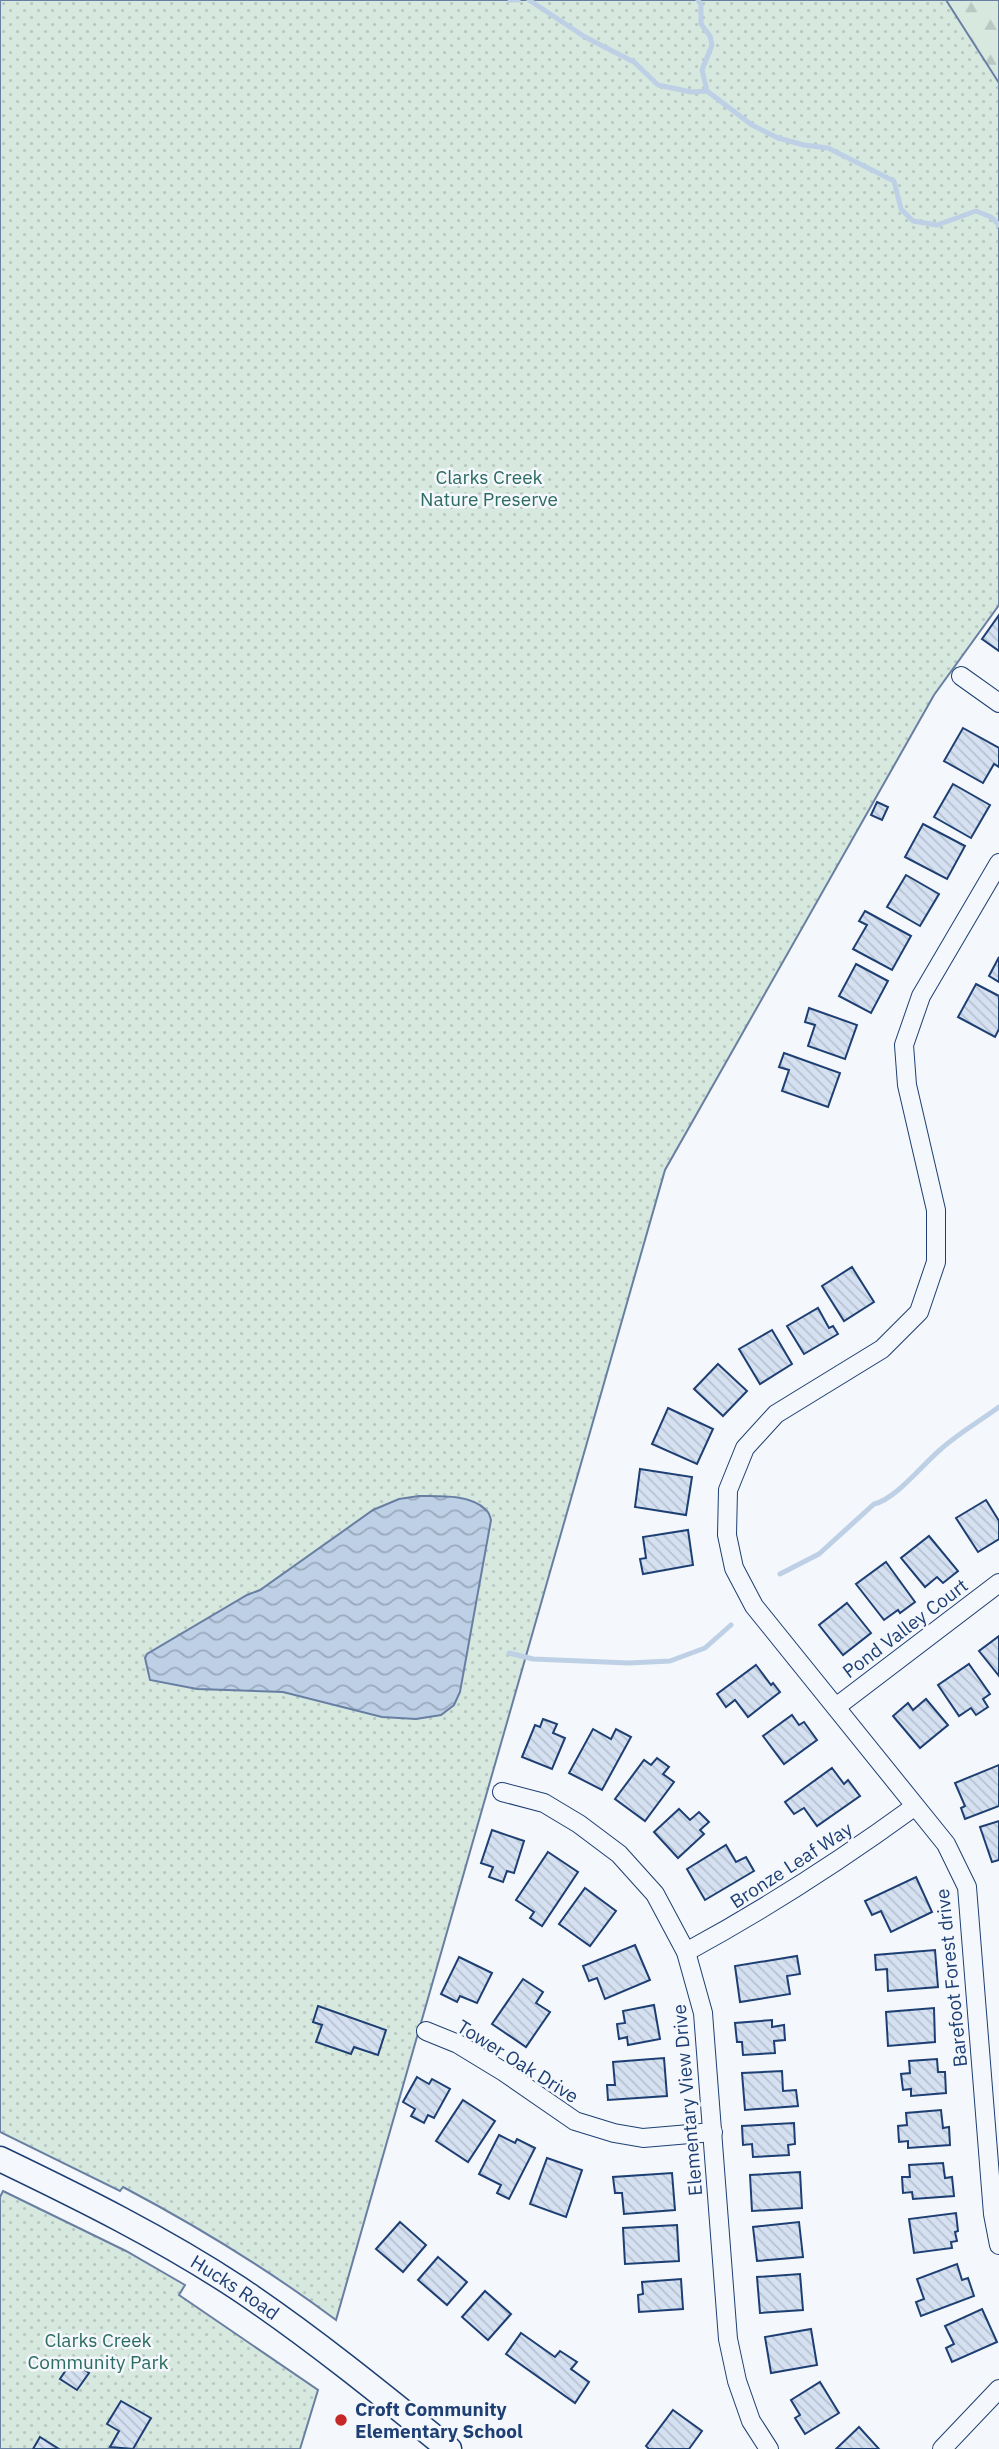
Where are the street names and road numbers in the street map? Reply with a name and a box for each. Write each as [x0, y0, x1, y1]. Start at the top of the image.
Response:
street label: Pond Valley Court [838, 1573, 972, 1683]
street label: Bronze Leaf Way [725, 1816, 857, 1913]
street label: Barefoot Forest drive [930, 1888, 972, 2068]
street label: Elementary View Drive [667, 2003, 707, 2197]
street label: Tower Oak Drive [453, 2014, 583, 2108]
street label: Hucks Road [186, 2249, 284, 2325]

